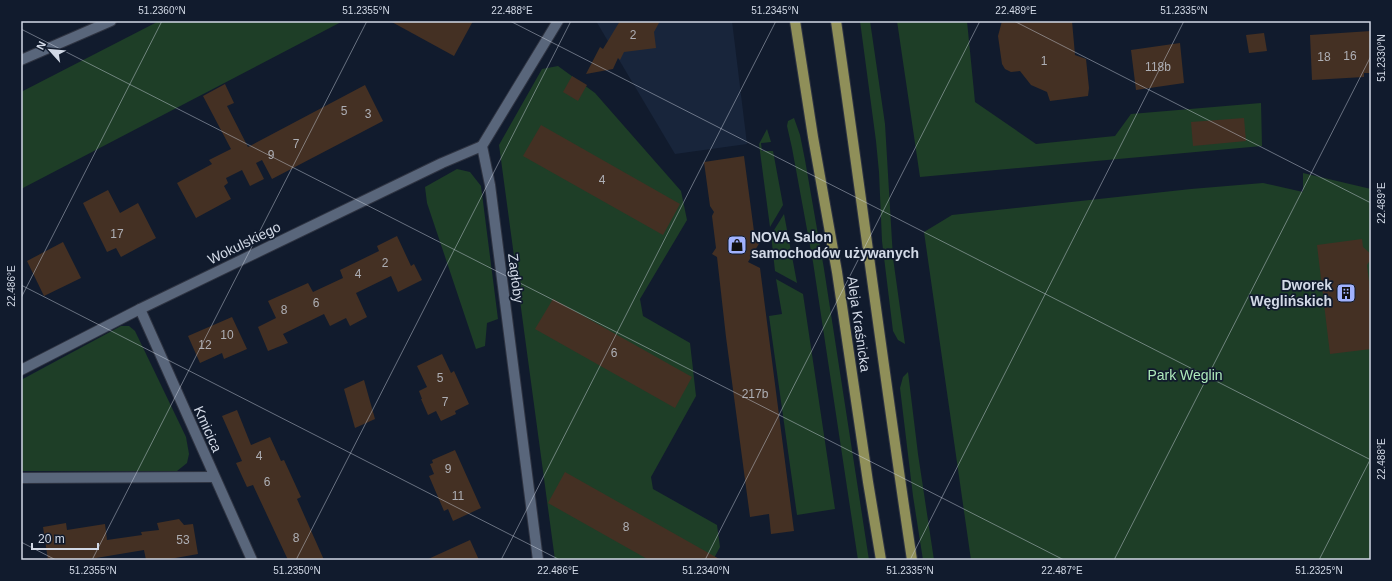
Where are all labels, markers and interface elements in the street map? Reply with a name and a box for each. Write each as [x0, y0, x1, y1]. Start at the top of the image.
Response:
text: 51.2360°N [138, 5, 186, 16]
text: 51.2355°N [342, 5, 390, 16]
text: 22.488°E [491, 5, 533, 16]
text: 51.2345°N [751, 5, 799, 16]
text: 22.489°E [995, 5, 1037, 16]
text: 51.2335°N [1160, 5, 1208, 16]
house number: 2 [630, 28, 637, 42]
north arrow [30, 30, 70, 70]
text: 51.2330°N [1376, 34, 1387, 82]
text: N [34, 39, 48, 52]
house number: 16 [1343, 49, 1357, 63]
house number: 18 [1317, 50, 1331, 64]
house number: 1 [1041, 54, 1048, 68]
house number: 118b [1145, 60, 1171, 74]
house number: 5 [341, 104, 348, 118]
house number: 3 [365, 107, 372, 121]
house number: 7 [293, 137, 300, 151]
house number: 9 [268, 148, 275, 162]
house number: 4 [599, 173, 606, 187]
text: 22.489°E [1376, 182, 1387, 224]
street label: Wokulskiego [205, 218, 283, 268]
house number: 17 [110, 227, 124, 241]
place label: NOVA Salon samochodów używanych [751, 229, 919, 261]
shop icon: NOVA Salon samochodów używanych [726, 234, 748, 256]
street label: Zagłoby [505, 252, 527, 304]
house number: 2 [382, 256, 389, 270]
text: 22.486°E [6, 265, 17, 307]
house number: 4 [355, 267, 362, 281]
street label: Aleja Kraśnicka [844, 275, 874, 373]
place label: Dworek Węglińskich [1250, 277, 1332, 309]
building icon: Dworek Węglińskich [1335, 282, 1357, 304]
house number: 6 [313, 296, 320, 310]
house number: 8 [281, 303, 288, 317]
house number: 10 [220, 328, 234, 342]
house number: 12 [198, 338, 212, 352]
house number: 6 [611, 346, 618, 360]
park label: Park Weglin [1147, 367, 1223, 383]
house number: 5 [437, 371, 444, 385]
house number: 217b [742, 387, 769, 401]
house number: 7 [442, 395, 449, 409]
street label: Kmicica [191, 403, 225, 455]
text: 22.488°E [1376, 438, 1387, 480]
house number: 4 [256, 449, 263, 463]
house number: 9 [445, 462, 452, 476]
house number: 6 [264, 475, 271, 489]
house number: 11 [452, 489, 465, 503]
house number: 8 [623, 520, 630, 534]
scale bar [32, 525, 98, 551]
house number: 8 [293, 531, 300, 545]
text: 20 m [38, 532, 65, 546]
house number: 53 [176, 533, 190, 547]
text: 51.2355°N [69, 565, 117, 576]
text: 51.2350°N [273, 565, 321, 576]
text: 22.486°E [537, 565, 579, 576]
text: 51.2340°N [682, 565, 730, 576]
text: 51.2335°N [886, 565, 934, 576]
text: 22.487°E [1041, 565, 1083, 576]
text: 51.2325°N [1295, 565, 1343, 576]

